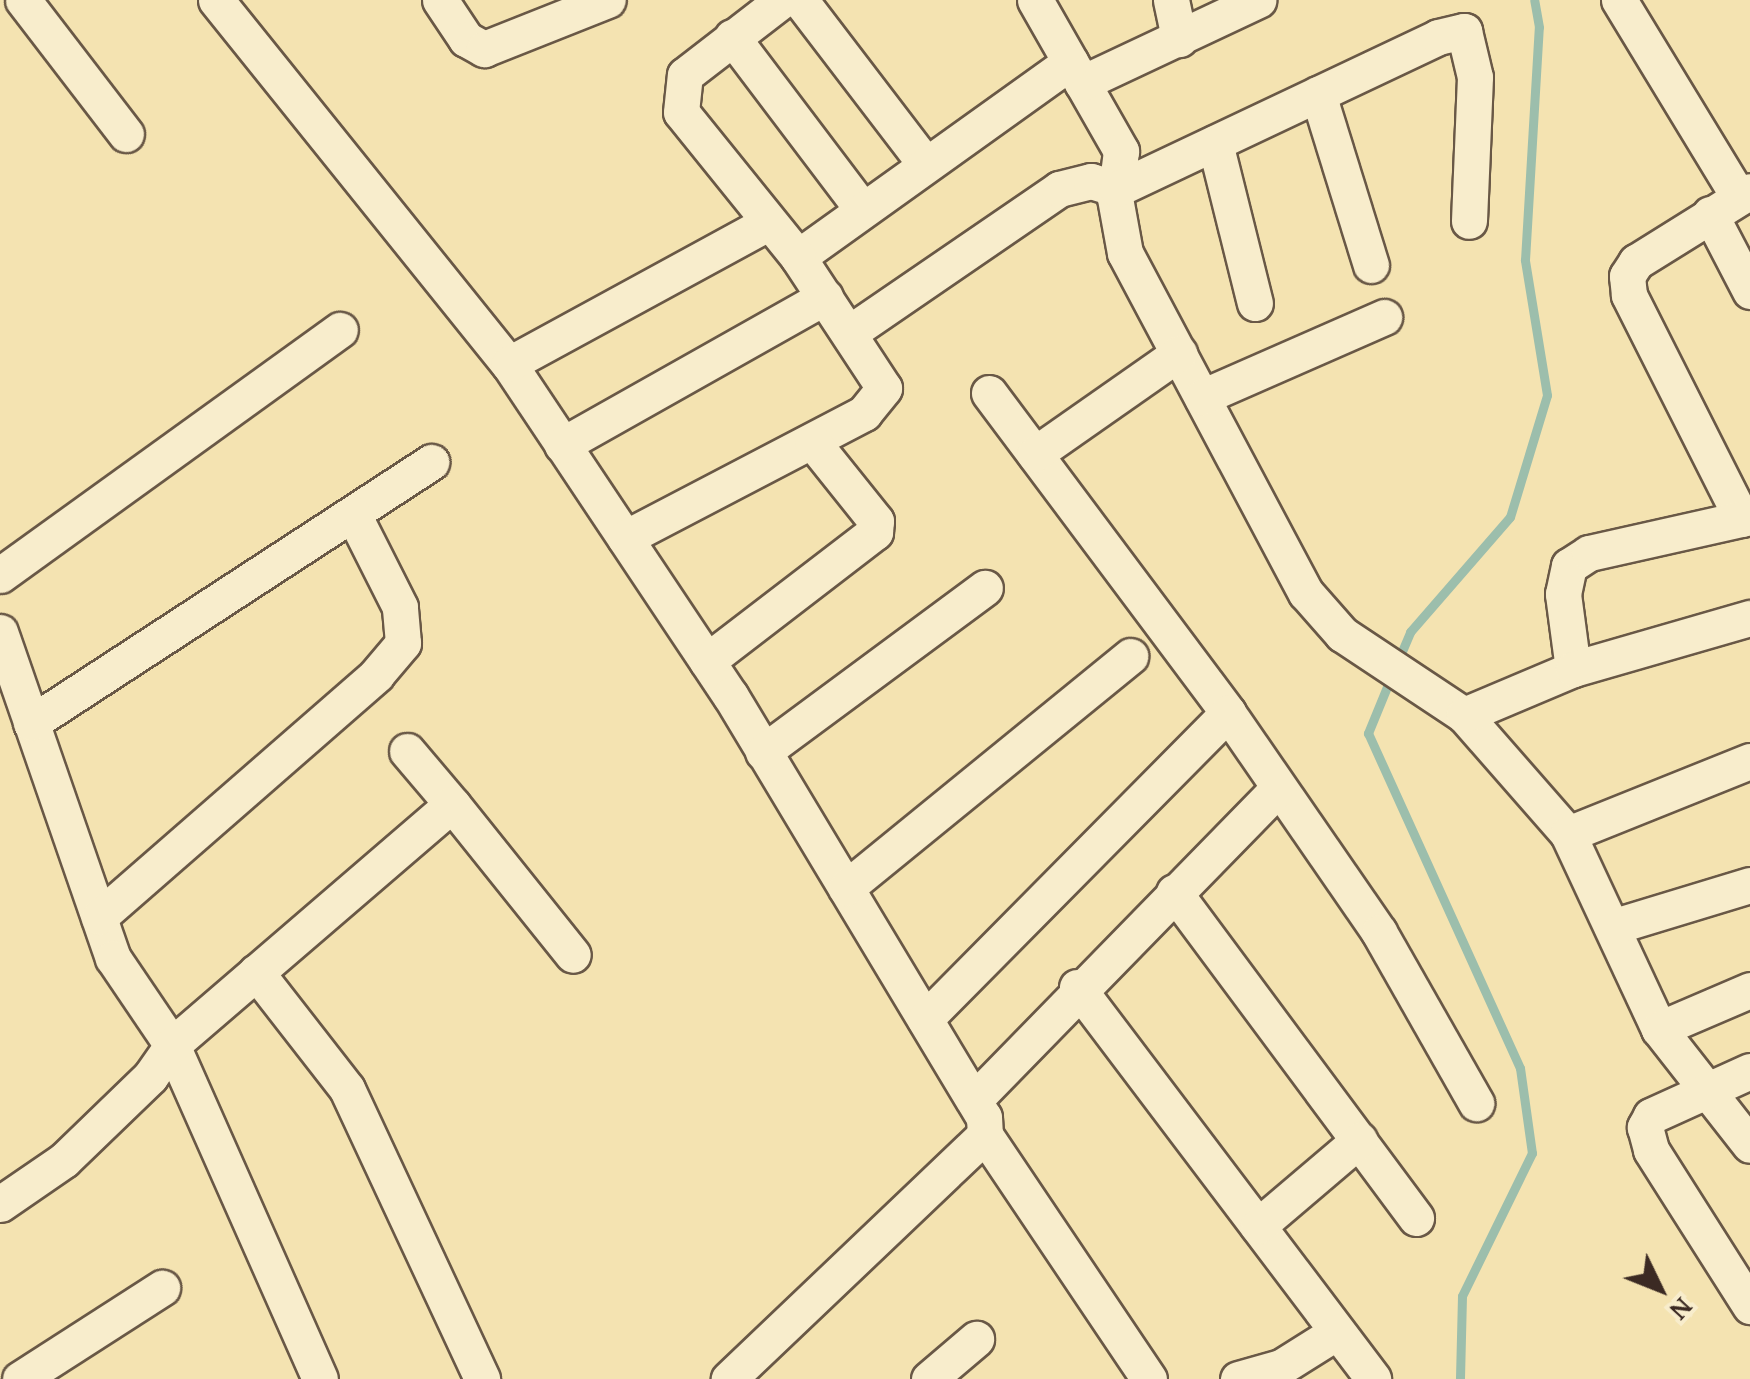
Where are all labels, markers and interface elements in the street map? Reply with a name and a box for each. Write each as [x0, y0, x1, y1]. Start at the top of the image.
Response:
north arrow [1610, 1239, 1710, 1339]
text: N [1661, 1289, 1704, 1331]

